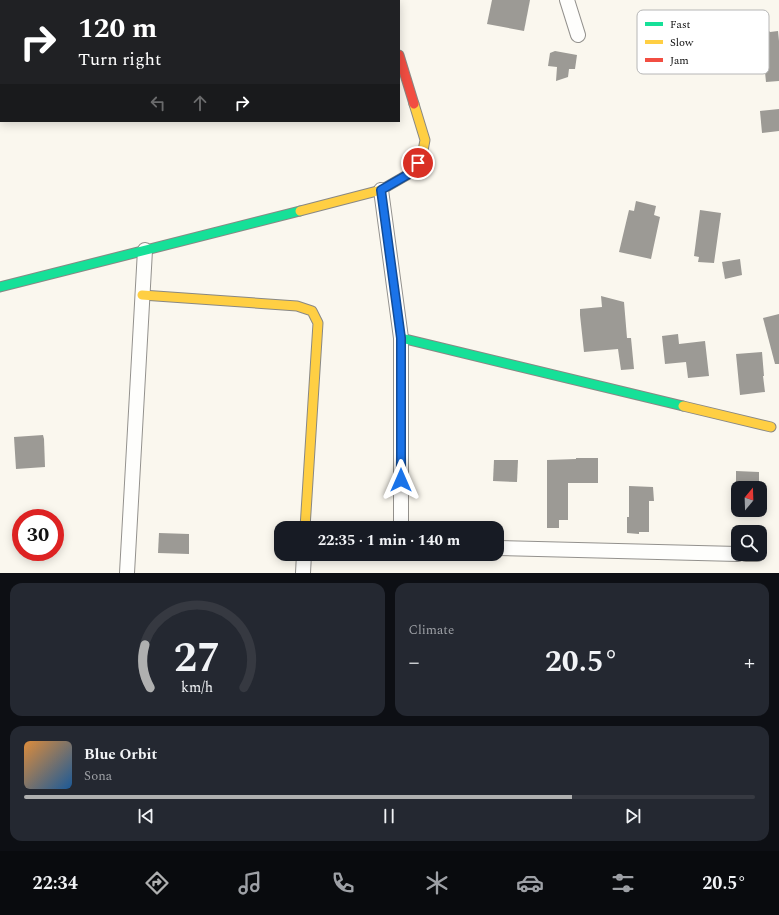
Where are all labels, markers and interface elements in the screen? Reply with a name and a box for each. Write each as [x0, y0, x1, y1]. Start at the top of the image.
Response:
text: 120 m [78, 7, 157, 50]
legend [637, 10, 769, 74]
icon: right [12, 16, 64, 68]
text: Fast [670, 16, 691, 33]
text: Slow [670, 34, 694, 51]
text: Turn right [78, 46, 161, 73]
text: Jam [670, 52, 689, 69]
icon: left [147, 92, 169, 114]
icon: ahead [189, 92, 211, 114]
icon: right [231, 92, 253, 114]
pin [401, 146, 435, 180]
icon: arrive [407, 152, 429, 174]
position arrow [380, 459, 422, 501]
north arrow [731, 481, 767, 517]
map controls [731, 481, 767, 561]
speed limit sign: 30 [12, 509, 64, 561]
button: search [731, 525, 767, 561]
text: 22:35 · 1 min · 140 m [318, 529, 460, 552]
text: Climate [409, 620, 454, 640]
text: 27 [174, 626, 221, 689]
text: 20.5° [545, 639, 619, 685]
text: − [409, 646, 420, 679]
text: + [744, 646, 755, 679]
text: km/h [181, 676, 213, 698]
text: Blue Orbit [84, 743, 157, 766]
text: Sona [84, 766, 112, 786]
icon: previous [135, 805, 157, 827]
icon: pause [378, 805, 400, 827]
icon: next [622, 805, 644, 827]
icon: directions [143, 869, 171, 897]
icon: music [236, 869, 264, 897]
icon: phone [329, 869, 357, 897]
icon: climate [423, 869, 451, 897]
icon: car [516, 869, 544, 897]
icon: filters [609, 869, 637, 897]
text: 22:34 [33, 870, 78, 897]
text: 20.5° [702, 870, 746, 897]

